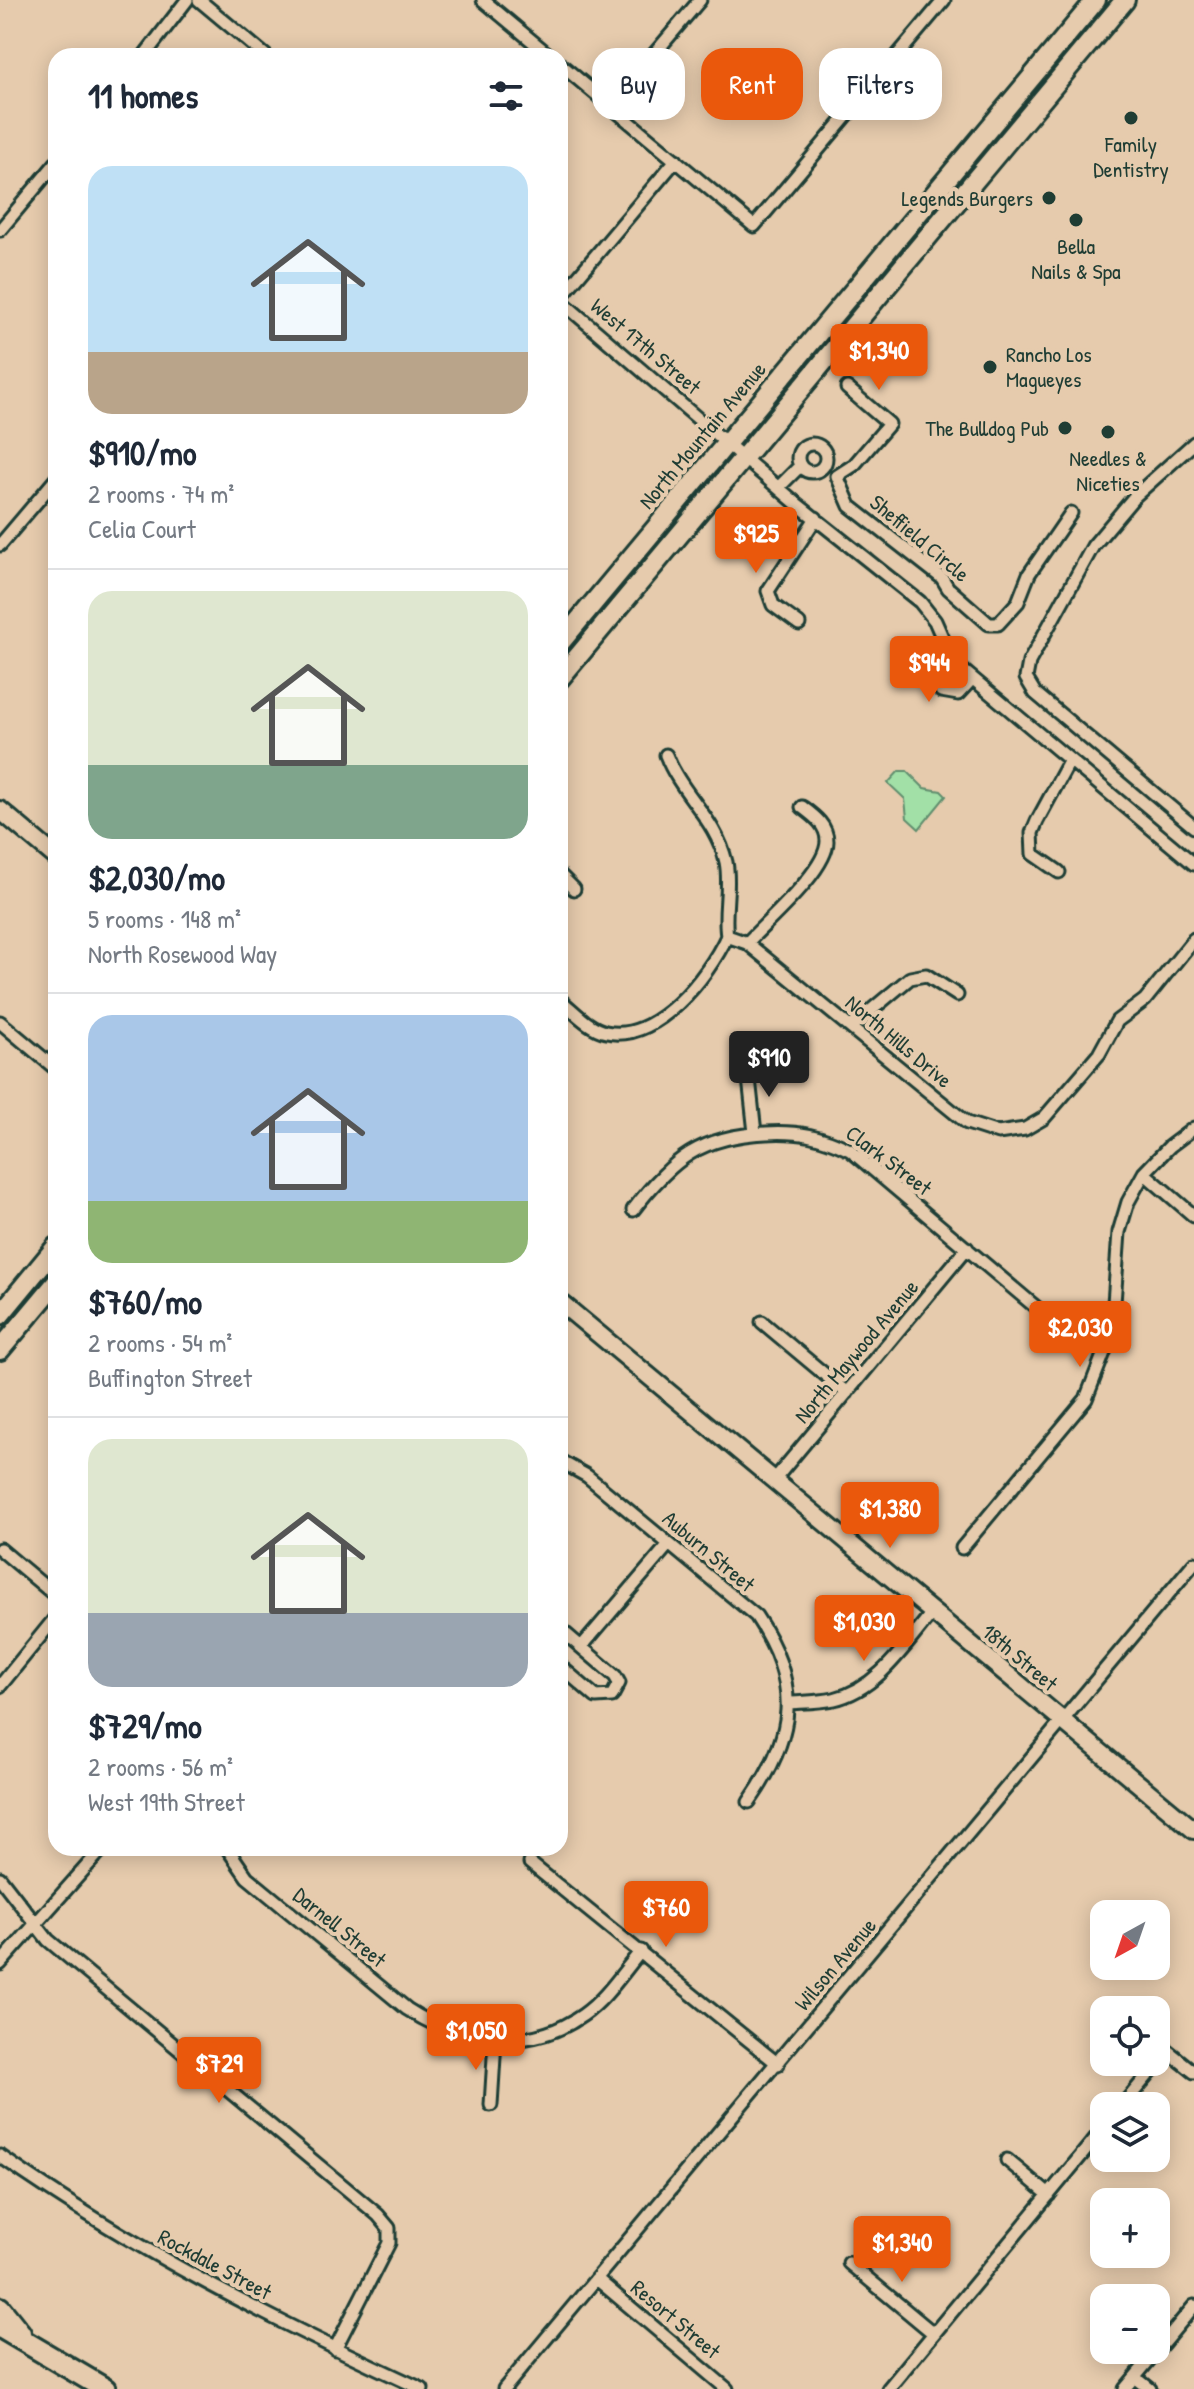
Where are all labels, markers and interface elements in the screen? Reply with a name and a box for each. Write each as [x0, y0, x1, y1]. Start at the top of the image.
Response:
chip: Buy [592, 48, 685, 120]
chip: Rent [701, 48, 803, 120]
chip: Filters [819, 48, 942, 120]
text: 11 homes [88, 73, 198, 119]
icon: filters [484, 74, 528, 118]
marker: Family Dentistry [1122, 109, 1140, 127]
place label: Family Dentistry [1093, 129, 1169, 184]
place label: Legends Burgers [902, 183, 1033, 213]
marker: Legends Burgers [1040, 189, 1058, 207]
marker: Bella Nails & Spa [1067, 211, 1085, 229]
icon: home [236, 218, 380, 362]
place label: Bella Nails & Spa [1031, 231, 1121, 286]
street label: West 17th Street [585, 291, 708, 401]
pin: $1,340 [814, 324, 944, 392]
text: $1,340 [849, 332, 909, 367]
place label: Rancho Los Magueyes [1006, 339, 1092, 394]
street label: North Mountain Avenue [632, 355, 773, 515]
marker: Rancho Los Magueyes [981, 358, 999, 376]
place label: The Bulldog Pub [925, 413, 1049, 443]
marker: The Bulldog Pub [1056, 419, 1074, 437]
marker: Needles & Niceties [1099, 423, 1117, 441]
text: $910/mo [88, 430, 197, 476]
place label: Needles & Niceties [1069, 443, 1147, 498]
text: 2 rooms · 74 m² [88, 476, 234, 511]
street label: Sheffield Circle [864, 487, 976, 589]
pin: $925 [709, 507, 803, 575]
text: Celia Court [88, 511, 196, 546]
text: $925 [733, 515, 779, 550]
pin: $944 [882, 636, 976, 704]
icon: home [236, 643, 380, 787]
text: $944 [908, 644, 950, 679]
text: $2,030/mo [88, 855, 225, 901]
text: 5 rooms · 148 m² [88, 901, 241, 936]
text: North Rosewood Way [88, 936, 277, 971]
street label: North Hills Drive [839, 988, 959, 1095]
pin: $910 [722, 1031, 816, 1099]
text: $910 [747, 1039, 791, 1074]
icon: home [236, 1067, 380, 1211]
street label: Clark Street [840, 1118, 938, 1202]
street label: North Maywood Avenue [787, 1273, 925, 1429]
text: $760/mo [88, 1279, 202, 1325]
pin: $2,030 [1015, 1301, 1145, 1369]
text: $2,030 [1047, 1309, 1113, 1344]
text: 2 rooms · 54 m² [88, 1325, 232, 1360]
text: Buffington Street [88, 1360, 252, 1395]
pin: $1,380 [825, 1482, 955, 1550]
text: $1,380 [859, 1490, 921, 1525]
icon: home [236, 1491, 380, 1635]
street label: Auburn Street [656, 1503, 762, 1599]
pin: $1,030 [799, 1595, 929, 1663]
text: $1,030 [833, 1603, 895, 1638]
street label: 18th Street [976, 1616, 1065, 1698]
text: $729/mo [88, 1703, 202, 1749]
text: 2 rooms · 56 m² [88, 1749, 233, 1784]
text: West 19th Street [88, 1784, 245, 1819]
street label: Darnell Street [287, 1880, 393, 1974]
pin: $760 [619, 1881, 713, 1949]
text: $760 [642, 1889, 690, 1924]
north arrow [1090, 1900, 1170, 1980]
map controls [1090, 1900, 1170, 2364]
street label: Wilson Avenue [787, 1911, 883, 2017]
button: locate [1090, 1996, 1170, 2076]
pin: $1,050 [411, 2004, 541, 2072]
text: $1,050 [445, 2012, 507, 2047]
pin: $729 [172, 2037, 266, 2105]
text: $729 [195, 2045, 243, 2080]
button: layers [1090, 2092, 1170, 2172]
button: + [1090, 2188, 1170, 2268]
pin: $1,340 [837, 2216, 967, 2284]
street label: Rockdale Street [153, 2222, 277, 2307]
text: $1,340 [872, 2224, 932, 2259]
street label: Resort Street [625, 2273, 727, 2366]
button: − [1090, 2284, 1170, 2364]

